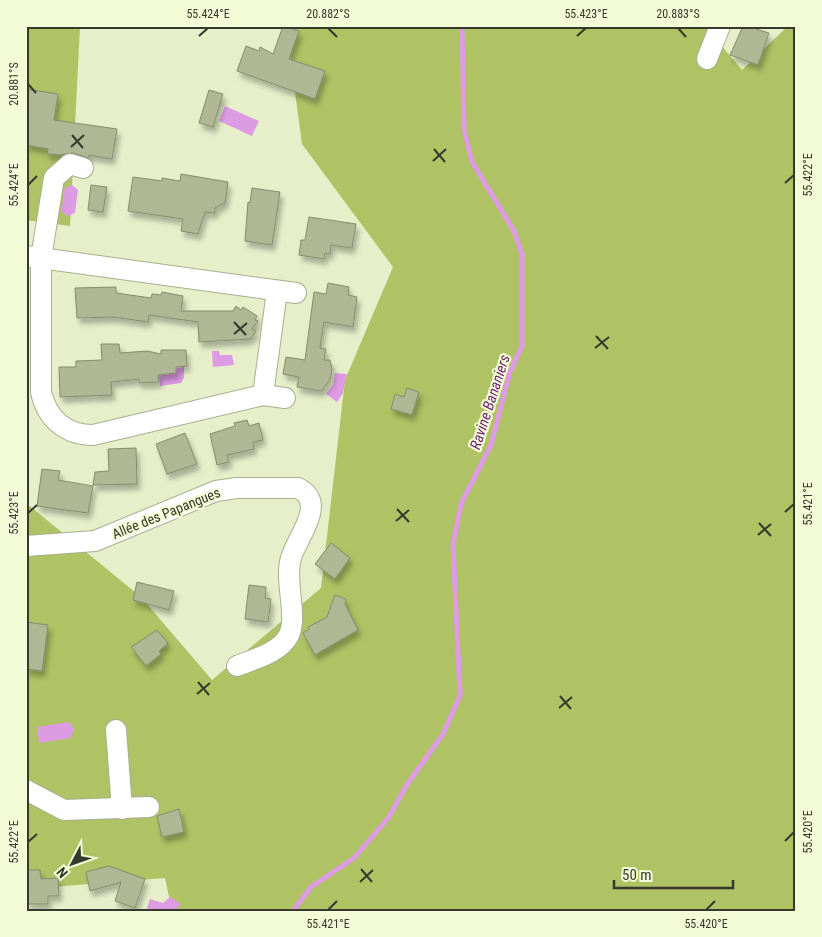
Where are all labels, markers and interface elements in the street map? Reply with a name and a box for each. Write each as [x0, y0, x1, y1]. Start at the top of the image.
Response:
text: 55.424°E [186, 7, 230, 21]
text: 20.882°S [306, 7, 350, 21]
text: 55.423°E [564, 7, 608, 21]
text: 20.883°S [656, 7, 700, 21]
text: 20.881°S [7, 62, 21, 106]
text: 55.422°E [801, 153, 815, 197]
text: 55.424°E [7, 163, 21, 207]
water label: Ravine Bananiers [466, 352, 514, 452]
text: 55.421°E [801, 482, 815, 526]
street label: Allée des Papangues [110, 484, 222, 542]
text: 55.423°E [7, 491, 21, 535]
text: 55.420°E [801, 810, 815, 854]
text: 55.422°E [7, 820, 21, 864]
north arrow [48, 840, 98, 890]
scale bar [614, 857, 733, 889]
text: N [53, 864, 71, 881]
text: 50 m [622, 866, 652, 884]
text: 55.421°E [306, 917, 350, 931]
text: 55.420°E [684, 917, 728, 931]

